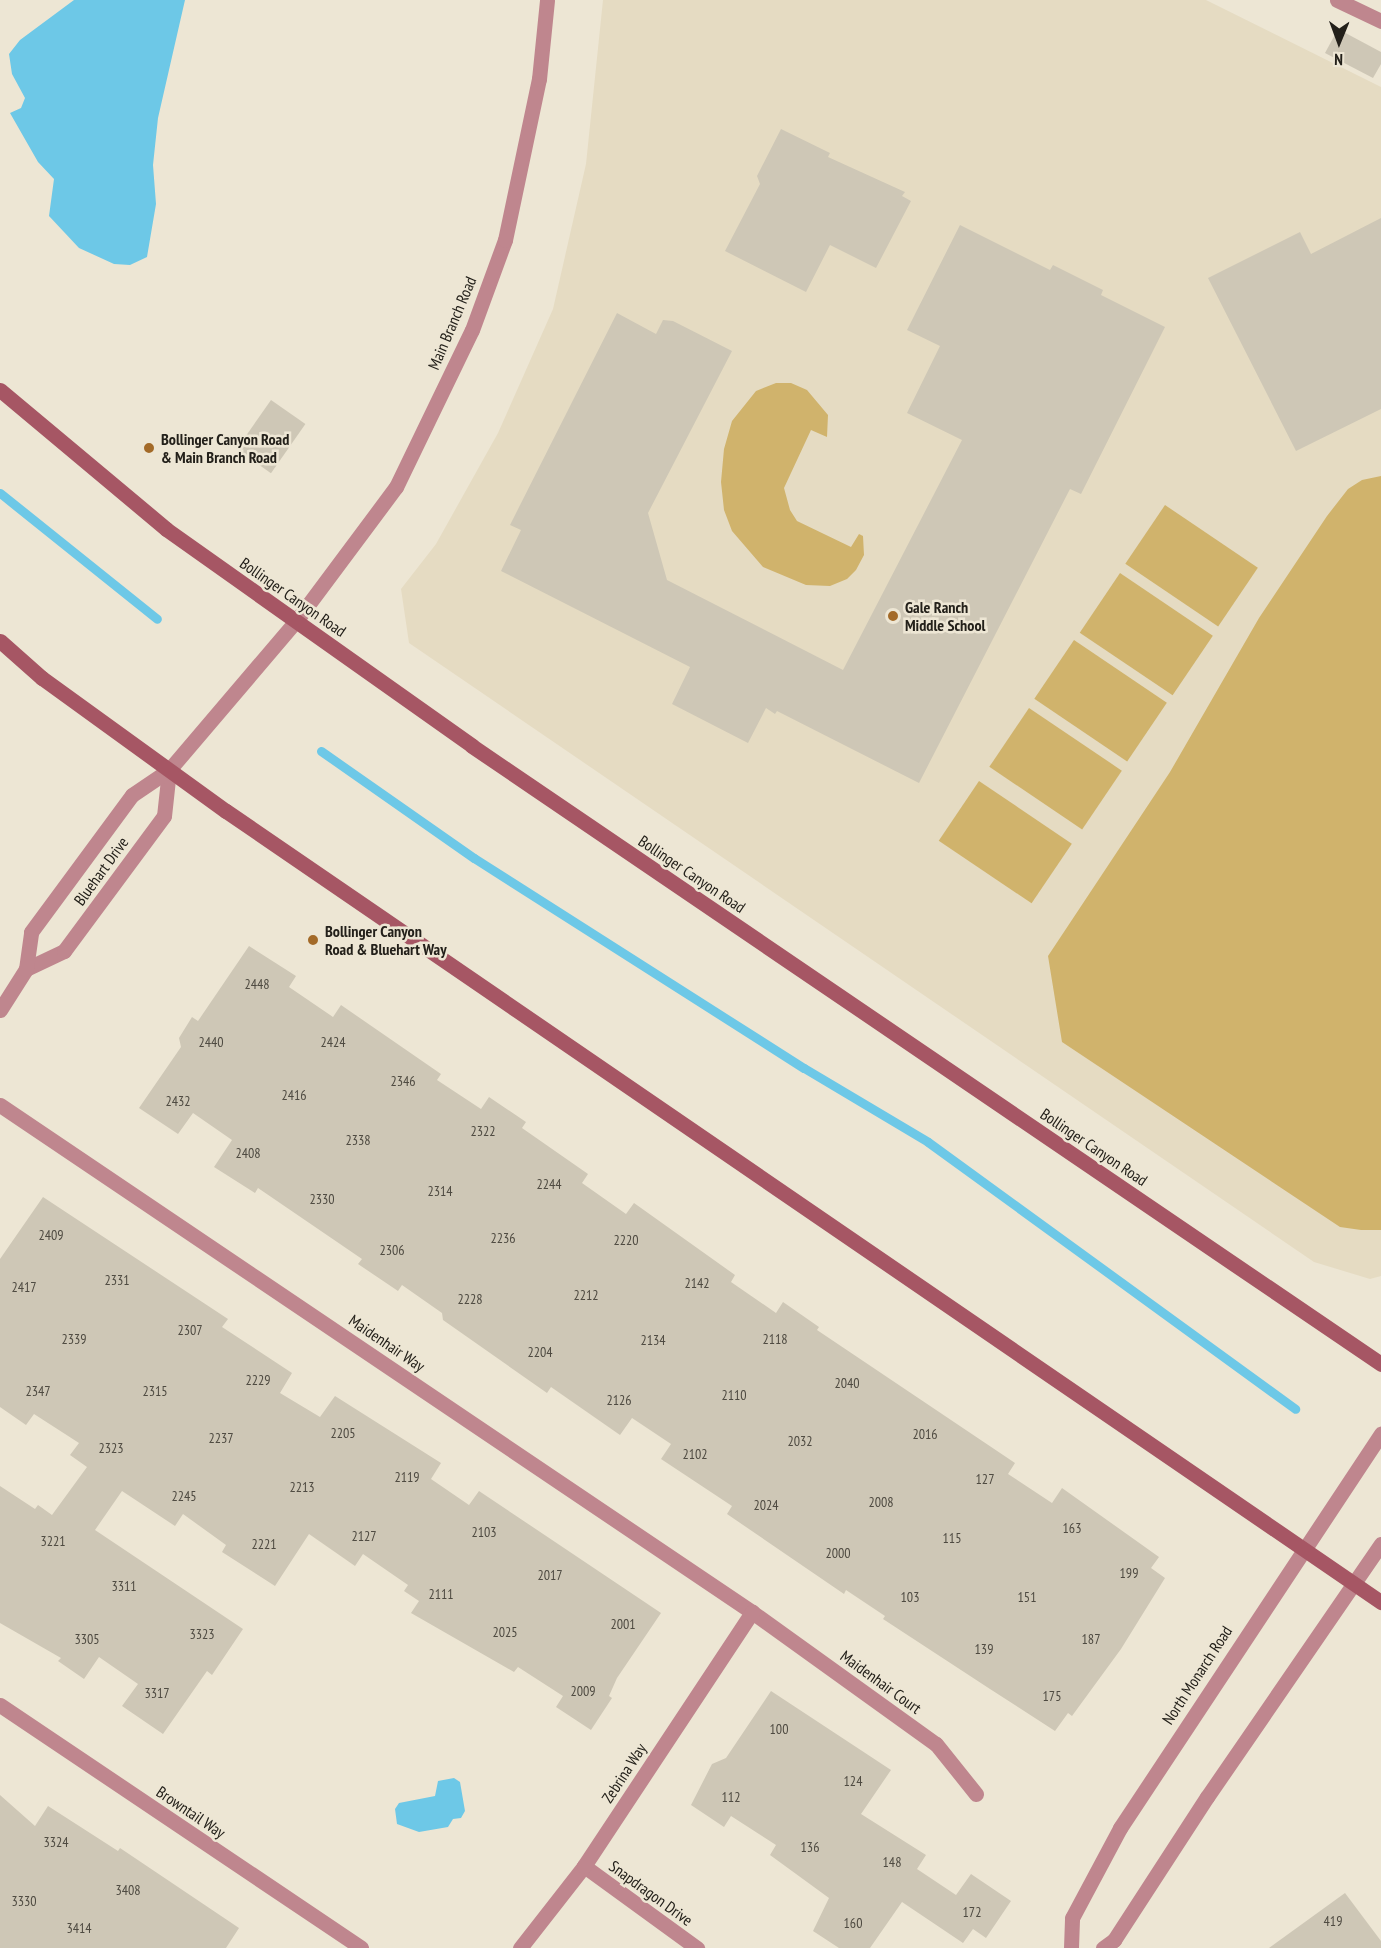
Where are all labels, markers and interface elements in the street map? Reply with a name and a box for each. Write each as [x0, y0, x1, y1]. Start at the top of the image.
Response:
north arrow [1309, 12, 1369, 72]
text: N [1334, 50, 1343, 70]
street label: Main Branch Road [424, 274, 480, 372]
place label: Bollinger Canyon Road & Main Branch Road [161, 429, 290, 467]
marker: Bollinger Canyon Road & Main Branch Road [142, 441, 156, 455]
street label: Bollinger Canyon Road [236, 553, 350, 641]
place label: Gale Ranch Middle School [905, 597, 985, 635]
marker: Gale Ranch Middle School [886, 609, 900, 623]
street label: Bollinger Canyon Road [635, 831, 749, 917]
street label: Bluehart Drive [70, 833, 132, 909]
place label: Bollinger Canyon Road & Bluehart Way [325, 921, 447, 959]
marker: Bollinger Canyon Road & Bluehart Way [306, 933, 320, 947]
house number: 2448 [244, 976, 270, 992]
house number: 2440 [198, 1034, 224, 1050]
house number: 2424 [320, 1034, 346, 1050]
house number: 2346 [390, 1073, 416, 1089]
house number: 2416 [281, 1087, 307, 1103]
house number: 2432 [165, 1093, 191, 1109]
street label: Bollinger Canyon Road [1037, 1104, 1151, 1190]
house number: 2322 [470, 1123, 496, 1139]
house number: 2338 [345, 1132, 371, 1148]
house number: 2408 [235, 1145, 261, 1161]
house number: 2244 [536, 1176, 562, 1192]
house number: 2314 [427, 1183, 453, 1199]
house number: 2330 [309, 1191, 335, 1207]
house number: 2409 [38, 1227, 64, 1243]
house number: 2236 [490, 1230, 516, 1246]
house number: 2220 [613, 1232, 639, 1248]
house number: 2306 [379, 1242, 405, 1258]
house number: 2331 [104, 1272, 130, 1288]
house number: 2142 [684, 1275, 710, 1291]
house number: 2417 [11, 1279, 37, 1295]
house number: 2212 [573, 1287, 599, 1303]
house number: 2228 [457, 1291, 483, 1307]
street label: Maidenhair Way [345, 1310, 429, 1376]
house number: 2307 [177, 1322, 203, 1338]
house number: 2339 [61, 1331, 87, 1347]
house number: 2118 [762, 1331, 788, 1347]
house number: 2134 [640, 1332, 666, 1348]
house number: 2204 [527, 1344, 553, 1360]
house number: 2229 [245, 1372, 271, 1388]
house number: 2040 [834, 1375, 860, 1391]
house number: 2347 [25, 1383, 51, 1399]
house number: 2315 [142, 1383, 168, 1399]
house number: 2110 [721, 1387, 747, 1403]
house number: 2126 [606, 1392, 632, 1408]
house number: 2205 [330, 1425, 356, 1441]
house number: 2016 [912, 1426, 938, 1442]
house number: 2237 [208, 1430, 234, 1446]
house number: 2032 [787, 1433, 813, 1449]
house number: 2323 [98, 1440, 124, 1456]
house number: 2102 [682, 1446, 708, 1462]
house number: 2119 [394, 1469, 420, 1485]
house number: 127 [976, 1471, 994, 1487]
house number: 2213 [289, 1479, 315, 1495]
house number: 2245 [171, 1488, 197, 1504]
house number: 2008 [868, 1494, 894, 1510]
house number: 2024 [753, 1497, 779, 1513]
house number: 163 [1063, 1520, 1081, 1536]
house number: 2103 [471, 1524, 497, 1540]
house number: 2127 [351, 1528, 377, 1544]
house number: 115 [943, 1530, 961, 1546]
house number: 3221 [40, 1533, 66, 1549]
house number: 2221 [251, 1536, 277, 1552]
house number: 2000 [825, 1545, 851, 1561]
house number: 199 [1120, 1565, 1138, 1581]
house number: 2017 [537, 1567, 563, 1583]
house number: 3311 [111, 1578, 137, 1594]
house number: 2111 [428, 1586, 454, 1602]
house number: 103 [901, 1589, 919, 1605]
house number: 151 [1018, 1589, 1036, 1605]
house number: 2001 [610, 1616, 636, 1632]
street label: North Monarch Road [1158, 1622, 1236, 1728]
house number: 2025 [492, 1624, 518, 1640]
house number: 3323 [189, 1626, 215, 1642]
house number: 3305 [74, 1631, 100, 1647]
house number: 187 [1082, 1631, 1100, 1647]
house number: 139 [975, 1641, 993, 1657]
street label: Maidenhair Court [837, 1646, 925, 1718]
house number: 2009 [570, 1683, 596, 1699]
house number: 3317 [144, 1685, 170, 1701]
house number: 175 [1043, 1688, 1061, 1704]
house number: 100 [770, 1721, 788, 1737]
street label: Zebrina Way [598, 1740, 650, 1806]
house number: 124 [844, 1773, 862, 1789]
street label: Browntail Way [153, 1782, 229, 1842]
house number: 112 [722, 1789, 740, 1805]
house number: 3324 [43, 1834, 69, 1850]
house number: 136 [801, 1839, 819, 1855]
house number: 148 [883, 1854, 901, 1870]
street label: Snapdragon Drive [606, 1856, 696, 1930]
house number: 3408 [115, 1882, 141, 1898]
house number: 3330 [11, 1893, 37, 1909]
house number: 172 [963, 1904, 981, 1920]
house number: 419 [1324, 1913, 1342, 1929]
house number: 160 [844, 1915, 862, 1931]
house number: 3414 [66, 1920, 92, 1936]

